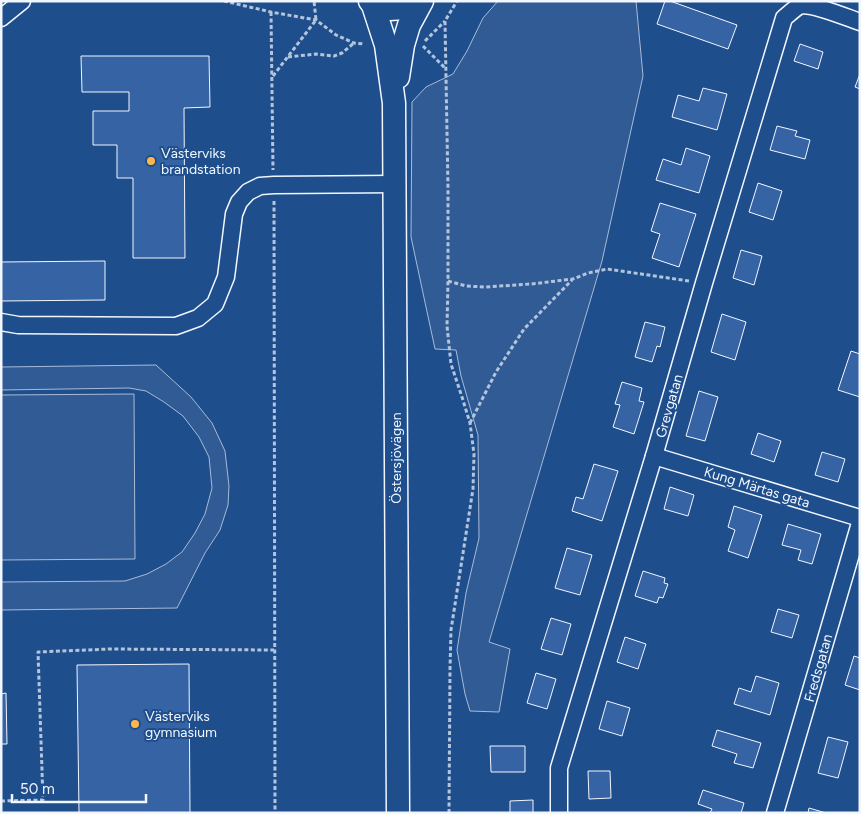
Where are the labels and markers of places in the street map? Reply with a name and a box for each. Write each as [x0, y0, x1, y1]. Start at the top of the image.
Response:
place label: Västerviks brandstation [161, 145, 241, 178]
marker: Västerviks brandstation [145, 155, 157, 167]
place label: Västerviks gymnasium [145, 708, 217, 741]
marker: Västerviks gymnasium [129, 718, 141, 730]

